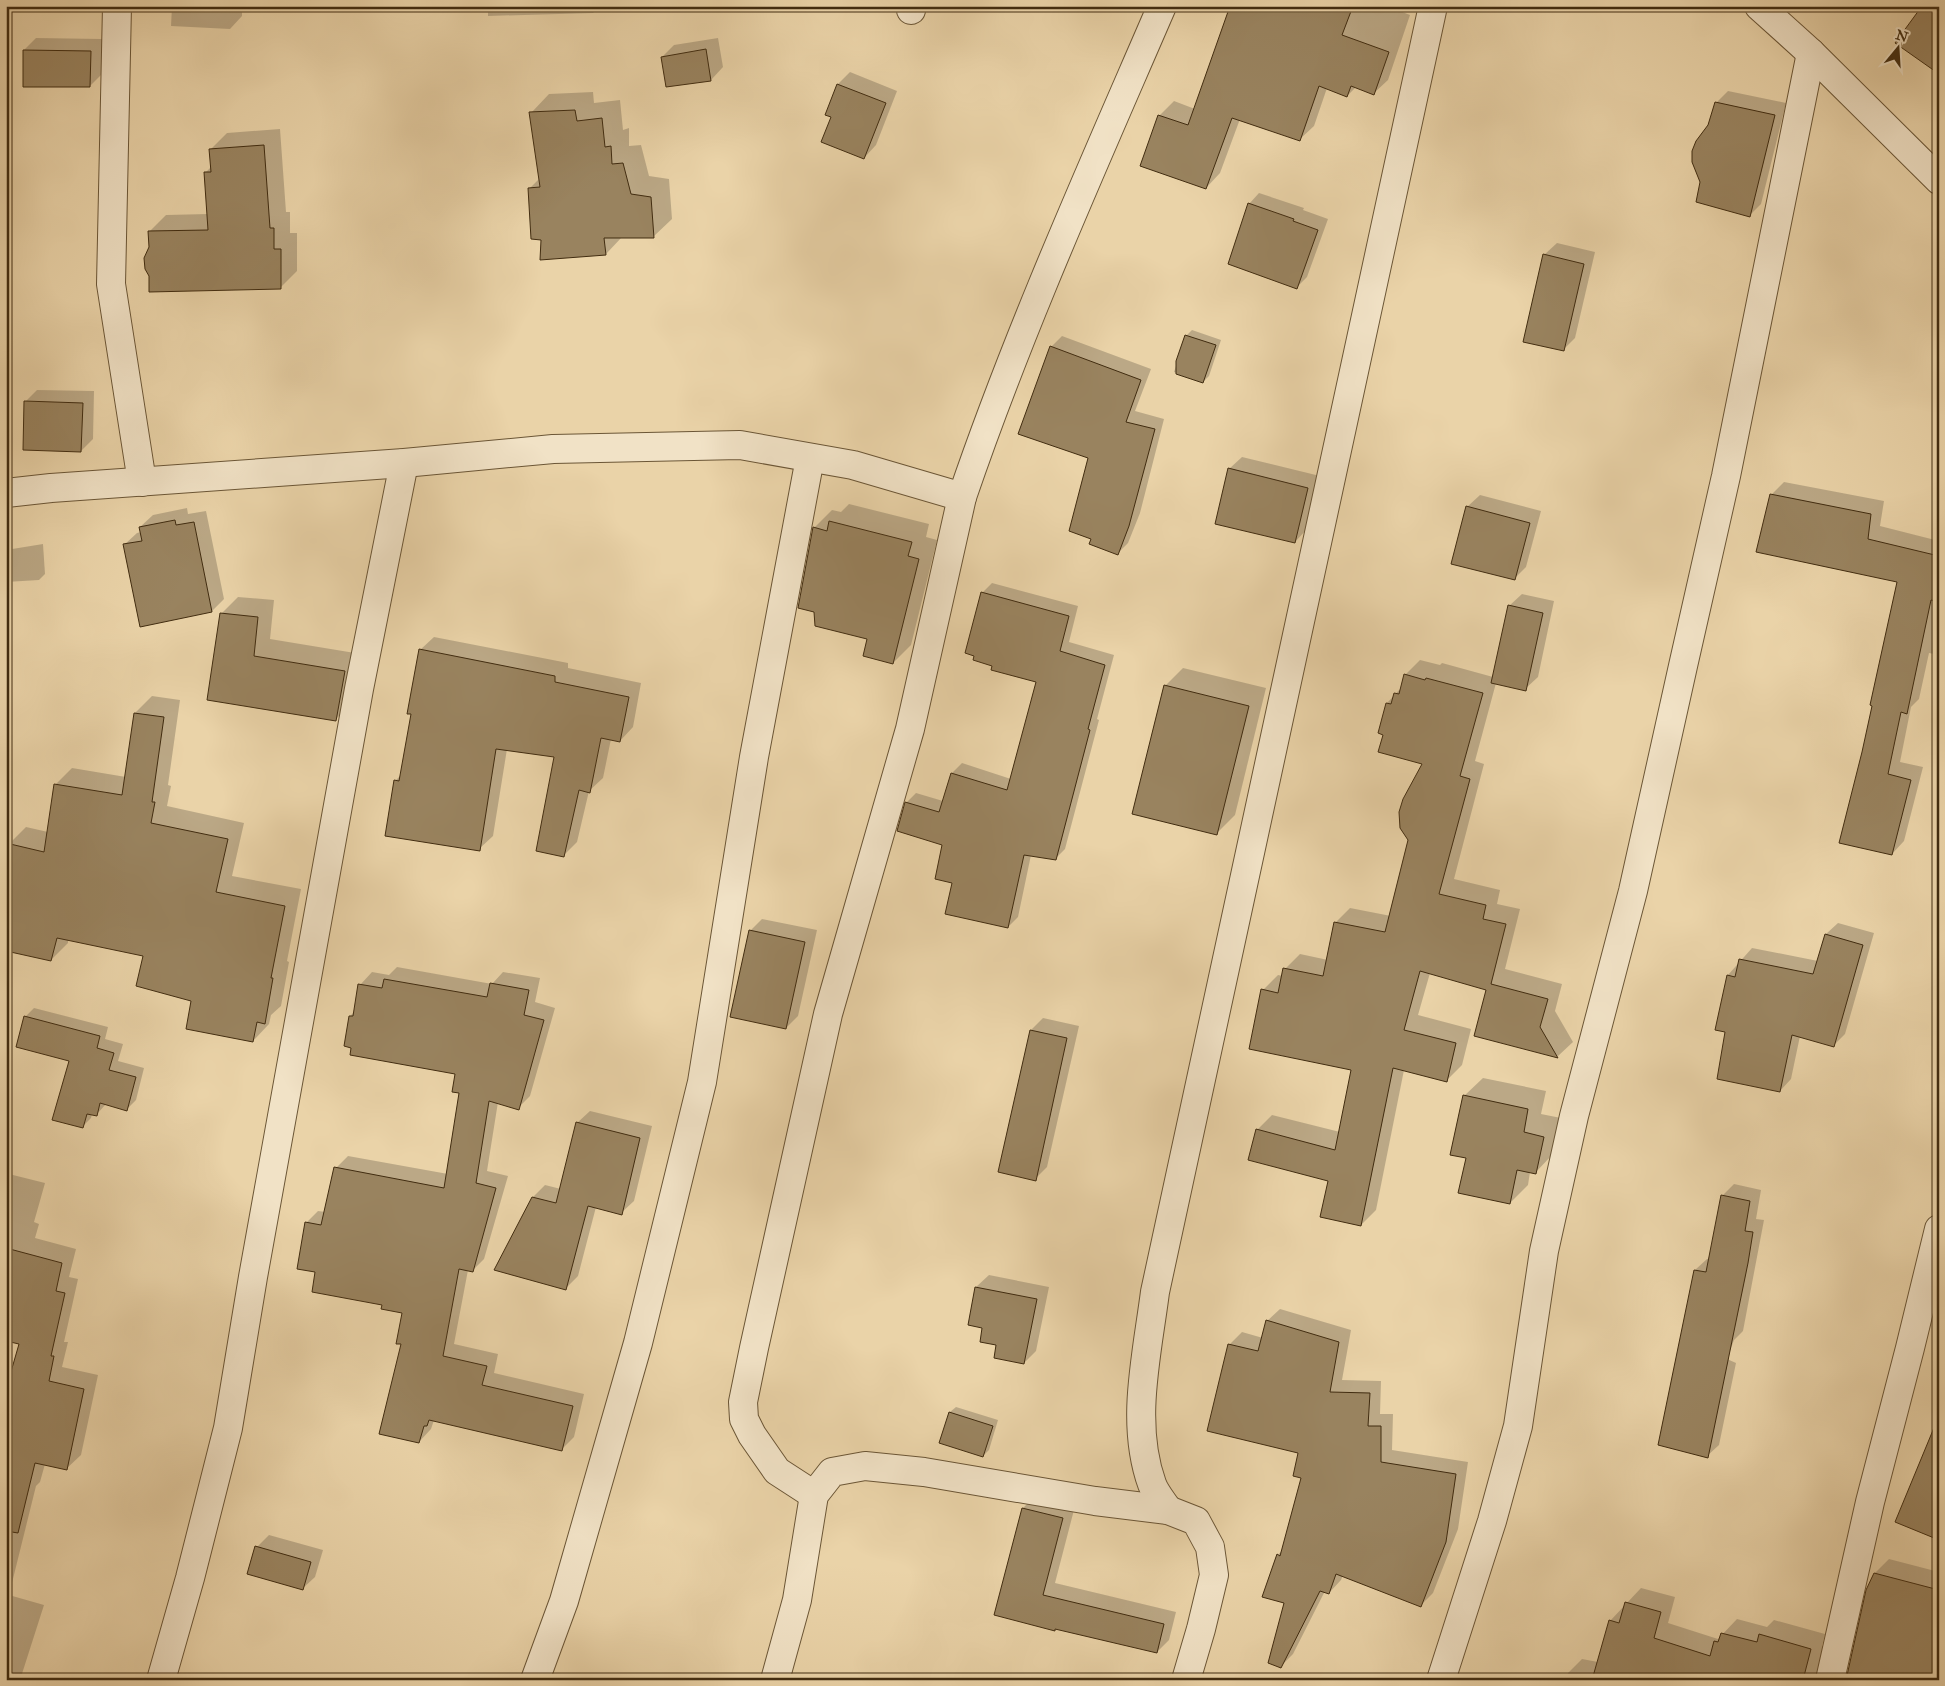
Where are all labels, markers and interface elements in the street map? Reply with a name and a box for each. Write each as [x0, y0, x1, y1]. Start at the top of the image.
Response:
north arrow [1872, 22, 1922, 72]
text: N [1894, 26, 1910, 46]

